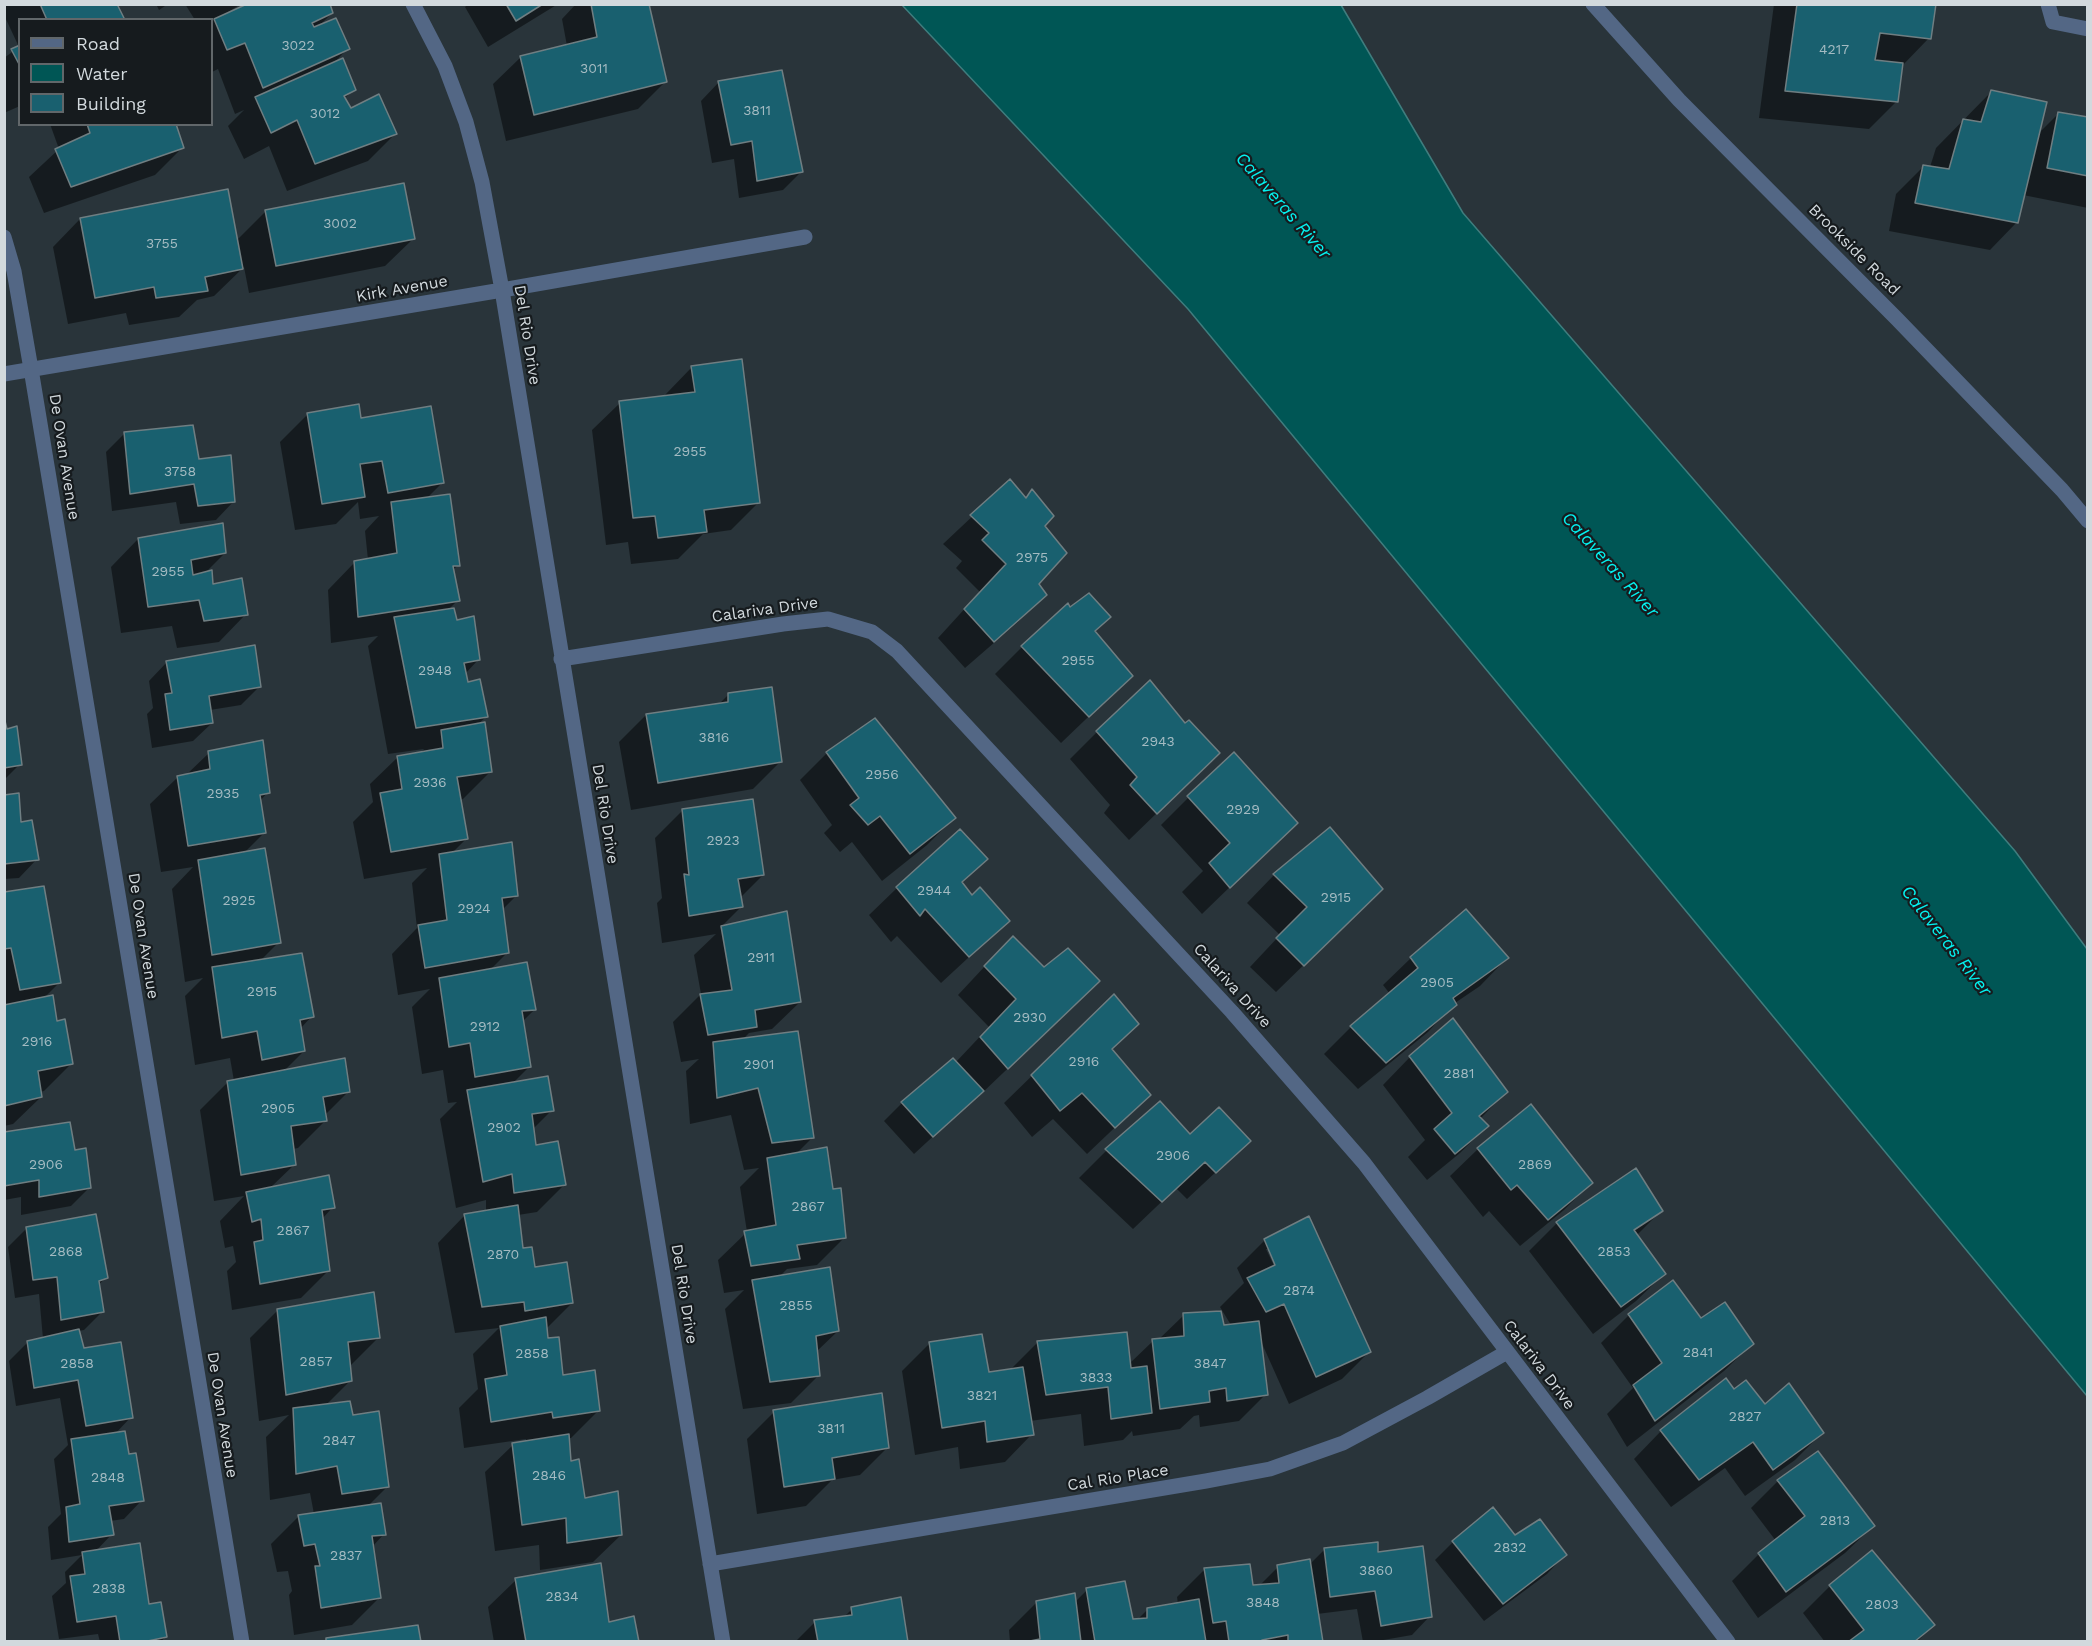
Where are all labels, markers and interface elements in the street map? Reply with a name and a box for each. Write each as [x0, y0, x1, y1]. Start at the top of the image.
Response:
legend [18, 18, 213, 126]
text: Road [76, 33, 120, 54]
house number: 3022 [281, 38, 315, 54]
house number: 4217 [1819, 42, 1849, 58]
house number: 3011 [580, 61, 608, 77]
text: Water [76, 63, 128, 84]
text: Building [76, 93, 146, 114]
house number: 3811 [743, 103, 771, 119]
house number: 3012 [310, 106, 340, 122]
water label: Calaveras River [1231, 148, 1335, 264]
street label: Brookside Road [1804, 200, 1904, 300]
house number: 3002 [323, 216, 357, 232]
house number: 3755 [146, 236, 178, 252]
street label: Kirk Avenue [355, 272, 449, 306]
street label: Del Rio Drive [510, 284, 544, 386]
street label: De Ovan Avenue [45, 393, 83, 521]
house number: 2955 [673, 444, 707, 460]
house number: 3758 [164, 464, 196, 480]
water label: Calaveras River [1557, 508, 1663, 622]
house number: 2975 [1016, 550, 1048, 566]
house number: 2955 [151, 564, 185, 580]
street label: Calariva Drive [711, 593, 819, 627]
house number: 2955 [1061, 653, 1095, 669]
house number: 2948 [418, 663, 452, 679]
house number: 3816 [699, 730, 729, 746]
house number: 2943 [1141, 734, 1175, 750]
street label: Del Rio Drive [588, 763, 622, 865]
house number: 2956 [865, 767, 899, 783]
house number: 2936 [413, 775, 447, 791]
house number: 2935 [207, 786, 239, 802]
house number: 2929 [1226, 802, 1260, 818]
house number: 2923 [706, 833, 740, 849]
street label: De Ovan Avenue [124, 872, 162, 1000]
water label: Calaveras River [1896, 881, 1996, 1001]
house number: 2944 [917, 883, 951, 899]
house number: 2915 [1321, 890, 1351, 906]
house number: 2925 [222, 893, 256, 909]
house number: 2924 [457, 901, 491, 917]
street label: Calariva Drive [1189, 940, 1275, 1032]
house number: 2911 [747, 950, 775, 966]
house number: 2905 [1420, 975, 1454, 991]
house number: 2915 [247, 984, 277, 1000]
house number: 2930 [1013, 1010, 1047, 1026]
house number: 2912 [470, 1019, 500, 1035]
house number: 2916 [22, 1034, 52, 1050]
house number: 2916 [1069, 1054, 1099, 1070]
house number: 2901 [744, 1057, 774, 1073]
house number: 2881 [1444, 1066, 1474, 1082]
house number: 2905 [261, 1101, 295, 1117]
house number: 2902 [487, 1120, 521, 1136]
house number: 2906 [1156, 1148, 1190, 1164]
house number: 2906 [29, 1157, 63, 1173]
house number: 2869 [1518, 1157, 1552, 1173]
house number: 2867 [791, 1199, 825, 1215]
house number: 2867 [276, 1223, 310, 1239]
street label: Del Rio Drive [667, 1243, 701, 1345]
house number: 2868 [49, 1244, 83, 1260]
house number: 2853 [1597, 1244, 1631, 1260]
house number: 2870 [487, 1247, 519, 1263]
house number: 2874 [1283, 1283, 1315, 1299]
house number: 2855 [779, 1298, 813, 1314]
street label: Calariva Drive [1499, 1316, 1579, 1414]
house number: 2841 [1683, 1345, 1713, 1361]
house number: 2858 [515, 1346, 549, 1362]
street label: De Ovan Avenue [203, 1351, 241, 1479]
house number: 2857 [300, 1354, 332, 1370]
house number: 2858 [60, 1356, 94, 1372]
house number: 3847 [1194, 1356, 1226, 1372]
house number: 3833 [1080, 1370, 1112, 1386]
house number: 3821 [967, 1388, 997, 1404]
house number: 2827 [1729, 1409, 1761, 1425]
house number: 3811 [817, 1421, 845, 1437]
house number: 2847 [323, 1433, 355, 1449]
street label: Cal Rio Place [1066, 1461, 1170, 1495]
house number: 2846 [532, 1468, 566, 1484]
house number: 2848 [91, 1470, 125, 1486]
house number: 2813 [1820, 1513, 1850, 1529]
house number: 2832 [1494, 1540, 1526, 1556]
house number: 2837 [330, 1548, 362, 1564]
house number: 3860 [1359, 1563, 1393, 1579]
house number: 2838 [92, 1581, 126, 1597]
house number: 2834 [545, 1589, 579, 1605]
house number: 3848 [1246, 1595, 1280, 1611]
house number: 2803 [1865, 1597, 1899, 1613]

